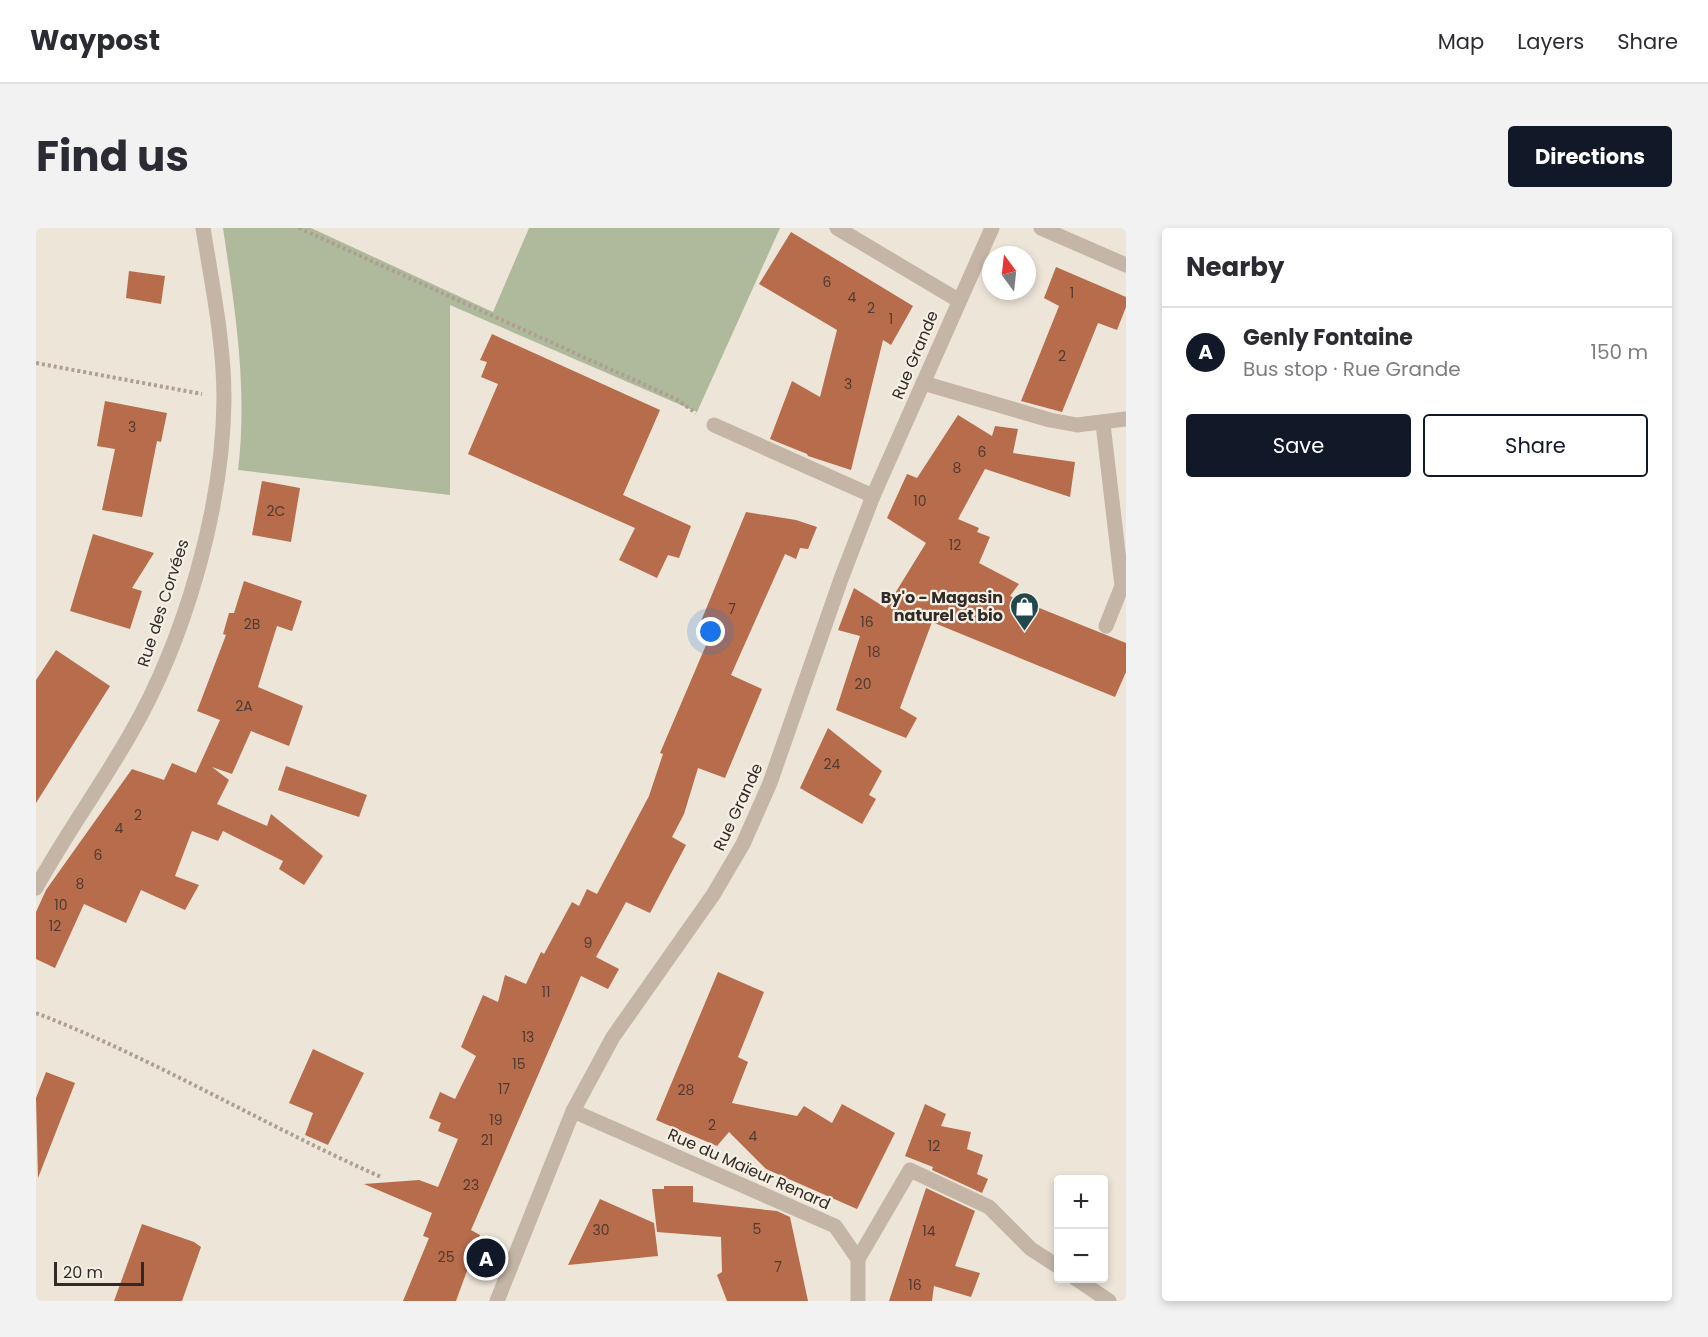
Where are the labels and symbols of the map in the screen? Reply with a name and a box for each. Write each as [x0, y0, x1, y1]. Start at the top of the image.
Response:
north arrow [982, 246, 1036, 300]
house number: 6 [823, 272, 832, 292]
house number: 1 [1070, 283, 1074, 303]
house number: 4 [848, 287, 857, 307]
house number: 2 [867, 298, 875, 318]
street label: Rue Grande [886, 307, 944, 403]
house number: 1 [889, 309, 893, 329]
house number: 2 [1058, 346, 1066, 366]
house number: 3 [844, 374, 852, 394]
house number: 3 [128, 417, 136, 437]
house number: 6 [978, 442, 987, 462]
house number: 8 [953, 458, 962, 478]
house number: 10 [913, 491, 927, 511]
house number: 2C [267, 501, 285, 521]
house number: 12 [949, 535, 961, 555]
street label: Rue des Corvées [131, 536, 195, 670]
place label: By'o - Magasin naturel et bio [881, 586, 1003, 627]
shop icon: By'o - Magasin naturel et bio [1008, 590, 1040, 632]
house number: 7 [728, 599, 736, 619]
house number: 16 [860, 612, 874, 632]
house number: 2B [244, 614, 260, 634]
your location [696, 617, 725, 646]
house number: 18 [867, 642, 881, 662]
house number: 20 [855, 674, 871, 694]
house number: 2A [235, 696, 253, 716]
house number: 24 [824, 754, 841, 774]
street label: Rue Grande [708, 759, 768, 855]
house number: 2 [134, 805, 142, 825]
house number: 4 [115, 818, 124, 838]
house number: 6 [94, 845, 103, 865]
house number: 8 [76, 874, 85, 894]
house number: 10 [54, 895, 68, 915]
house number: 12 [49, 916, 61, 936]
house number: 9 [584, 933, 592, 953]
house number: 11 [542, 982, 550, 1002]
house number: 13 [522, 1027, 534, 1047]
house number: 15 [512, 1054, 526, 1074]
house number: 17 [498, 1079, 510, 1099]
house number: 28 [678, 1080, 695, 1100]
house number: 19 [489, 1110, 503, 1130]
house number: 2 [708, 1115, 716, 1135]
street label: Rue du Maïeur Renard [664, 1123, 834, 1215]
house number: 4 [749, 1126, 758, 1146]
house number: 21 [481, 1130, 493, 1150]
house number: 12 [928, 1136, 940, 1156]
house number: 23 [463, 1175, 479, 1195]
house number: 5 [753, 1219, 761, 1239]
house number: 30 [592, 1220, 610, 1240]
house number: 14 [922, 1221, 936, 1241]
pin: A [466, 1236, 506, 1280]
house number: 25 [438, 1247, 454, 1267]
house number: 7 [774, 1257, 782, 1277]
scale bar [54, 1259, 144, 1286]
house number: 16 [908, 1275, 922, 1295]

